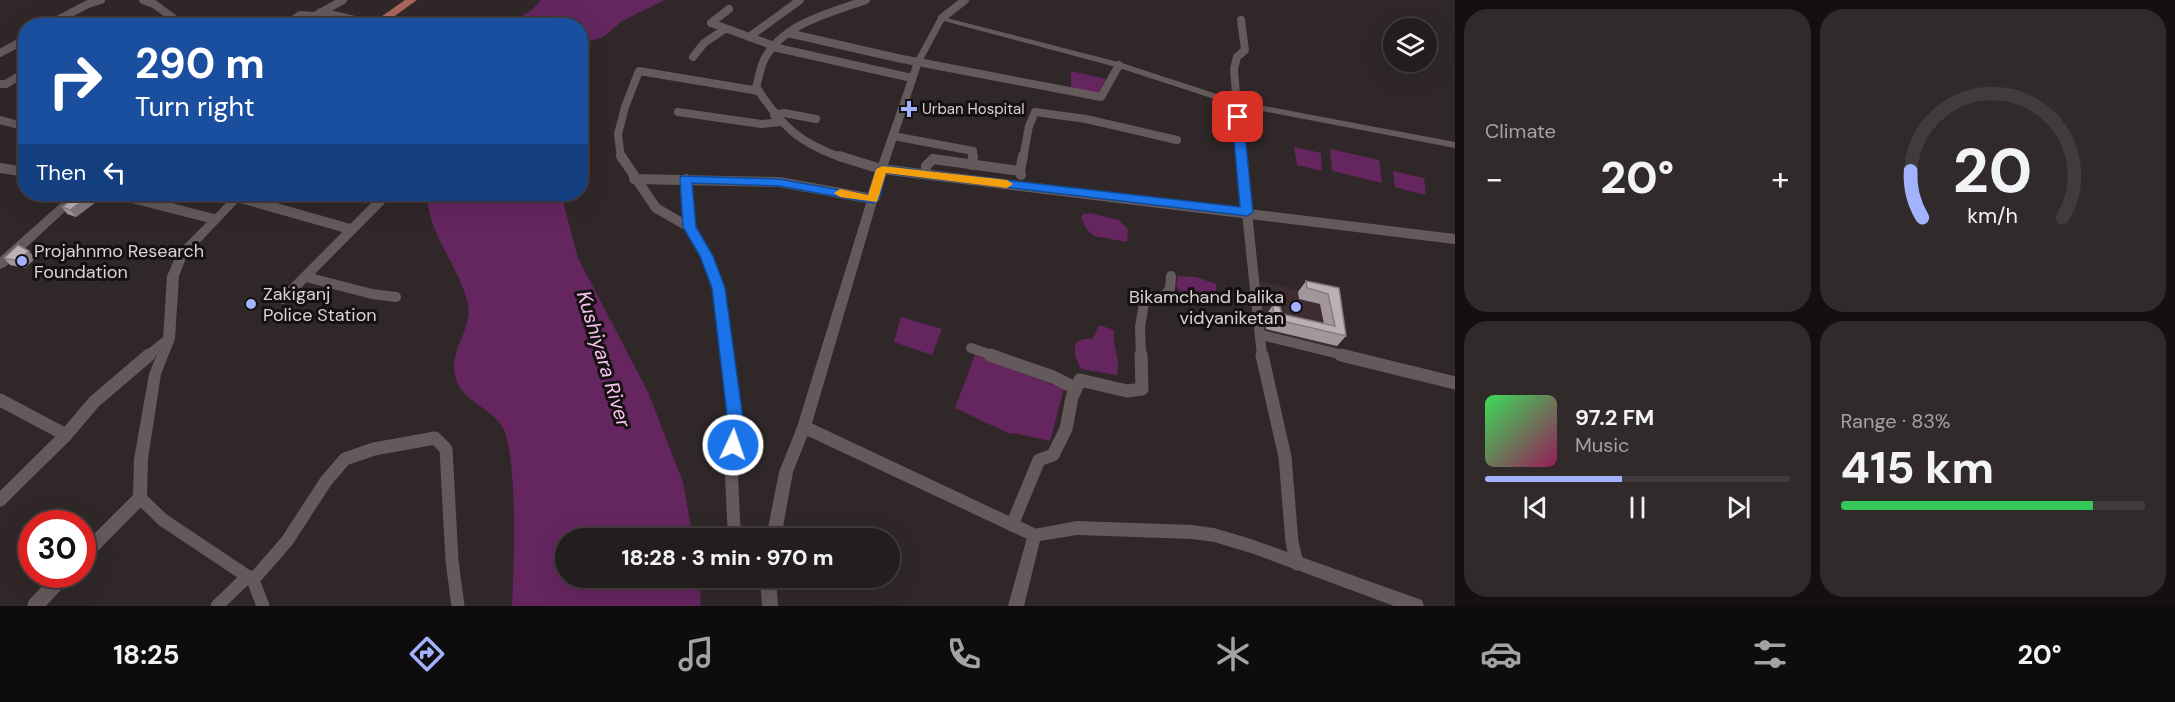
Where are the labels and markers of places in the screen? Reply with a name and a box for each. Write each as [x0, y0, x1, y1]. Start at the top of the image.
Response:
pin [1212, 91, 1263, 142]
place label: Urban Hospital [922, 99, 1025, 119]
marker: Urban Hospital [900, 100, 918, 118]
place label: Projahnmo Research Foundation [34, 239, 204, 284]
marker: Projahnmo Research Foundation [15, 254, 29, 268]
place label: Zakiganj Police Station [263, 282, 377, 327]
place label: Bikamchand balika vidyaniketan [1129, 285, 1284, 330]
marker: Zakiganj Police Station [244, 297, 258, 311]
marker: Bikamchand balika vidyaniketan [1289, 300, 1303, 314]

